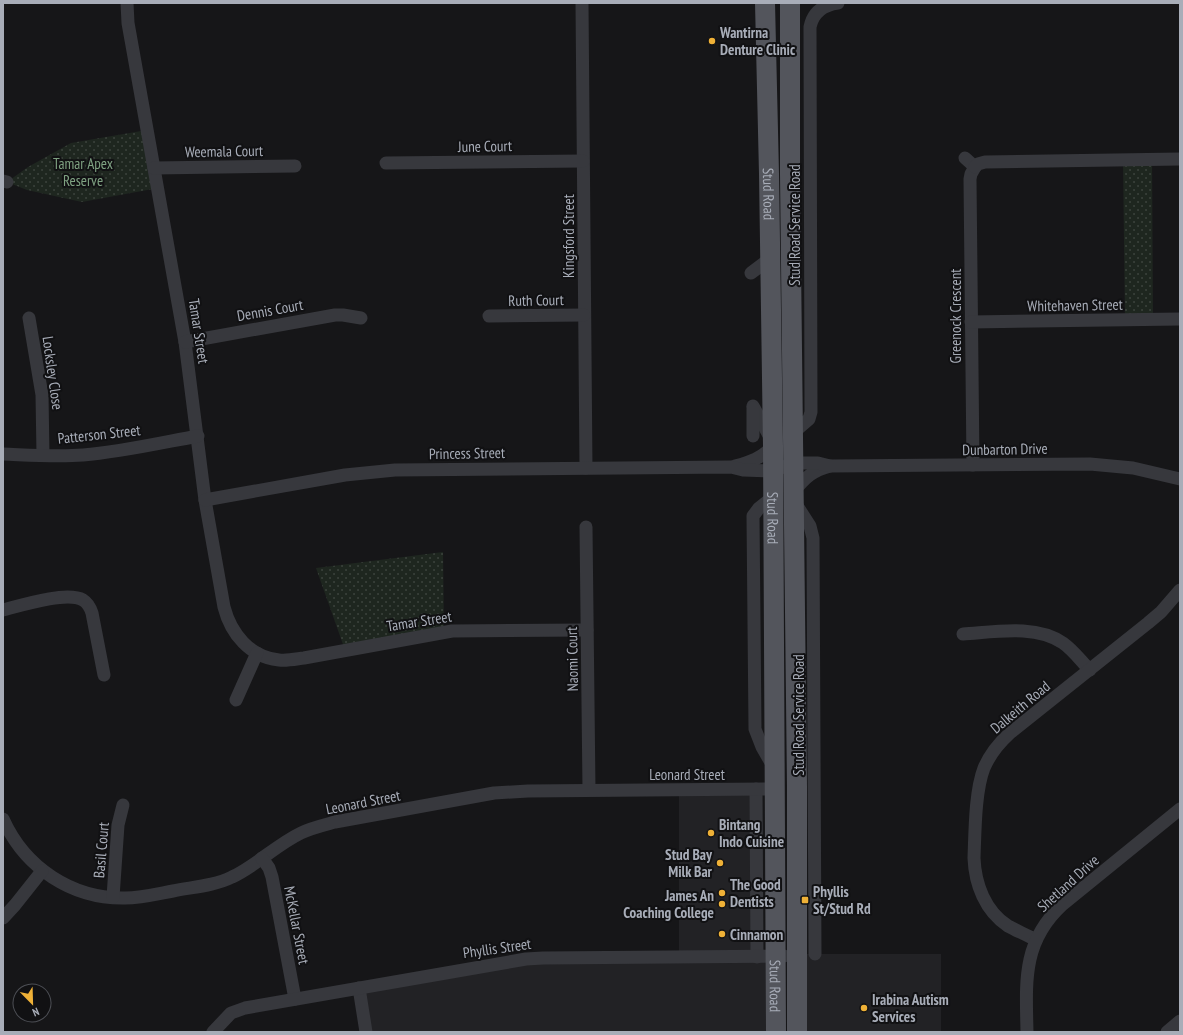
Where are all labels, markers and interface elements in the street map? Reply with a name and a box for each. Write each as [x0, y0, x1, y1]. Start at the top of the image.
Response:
place label: Wantirna Denture Clinic [719, 23, 796, 59]
marker: Wantirna Denture Clinic [707, 36, 717, 46]
street label: June Court [457, 136, 512, 156]
street label: Weemala Court [185, 141, 263, 161]
park label: Tamar Apex Reserve [53, 154, 113, 190]
street label: Stud Road Service Road [785, 164, 804, 286]
street label: Stud Road [759, 168, 779, 220]
street label: Kingsford Street [559, 194, 578, 278]
street label: Greenock Crescent [946, 269, 965, 363]
street label: Ruth Court [508, 290, 564, 310]
street label: Dennis Court [235, 295, 305, 325]
street label: Whitehaven Street [1027, 295, 1123, 315]
street label: Tamar Street [184, 297, 214, 365]
street label: Locksley Close [38, 335, 68, 411]
street label: Patterson Street [57, 420, 141, 448]
street label: Dunbarton Drive [962, 439, 1048, 459]
street label: Princess Street [429, 443, 505, 463]
street label: Stud Road [764, 492, 783, 544]
street label: Tamar Street [385, 606, 453, 636]
street label: Naomi Court [562, 626, 582, 692]
street label: Stud Road Service Road [789, 654, 808, 776]
street label: Dalkeith Road [986, 677, 1054, 737]
street label: Leonard Street [649, 765, 725, 784]
street label: Leonard Street [324, 785, 402, 819]
place label: Bintang Indo Cuisine [719, 815, 784, 851]
street label: Basil Court [89, 821, 113, 879]
marker: Bintang Indo Cuisine [706, 828, 716, 838]
place label: Stud Bay Milk Bar [665, 845, 713, 881]
street label: Shetland Drive [1033, 850, 1103, 916]
marker: Stud Bay Milk Bar [715, 858, 725, 868]
place label: The Good Dentists [730, 875, 781, 911]
place label: Phyllis St/Stud Rd [813, 882, 871, 918]
street label: McKellar Street [280, 884, 314, 966]
place label: James An Coaching College [623, 886, 714, 922]
marker: The Good Dentists [717, 888, 727, 898]
marker: Phyllis St/Stud Rd [800, 895, 810, 905]
marker: James An Coaching College [717, 899, 727, 909]
place label: Cinnamon [730, 925, 784, 944]
marker: Cinnamon [717, 929, 727, 939]
street label: Phyllis Street [462, 934, 532, 962]
street label: Stud Road [766, 960, 785, 1012]
north arrow [12, 983, 52, 1023]
place label: Irabina Autism Services [872, 990, 949, 1026]
marker: Irabina Autism Services [859, 1003, 869, 1013]
text: N [30, 1005, 41, 1020]

